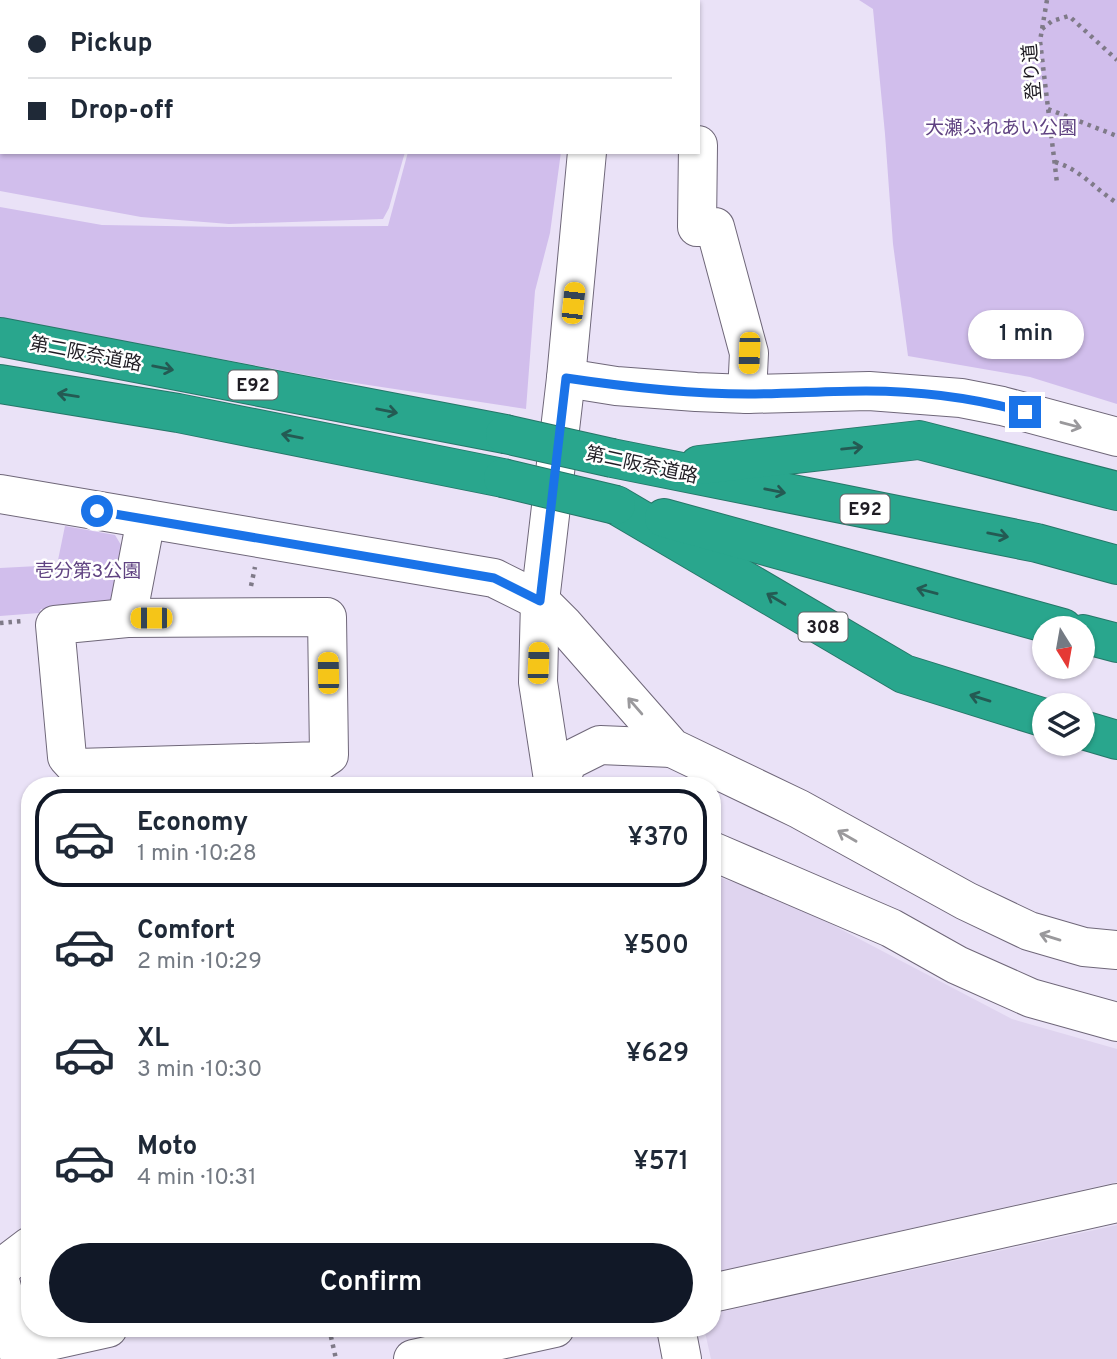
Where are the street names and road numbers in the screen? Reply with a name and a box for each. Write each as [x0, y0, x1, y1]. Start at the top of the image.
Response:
street label: 登り道 [1019, 42, 1047, 101]
street label: 第二阪奈道路 [27, 332, 144, 378]
road number: E92 [229, 370, 278, 400]
street label: 第二阪奈道路 [583, 442, 700, 490]
road number: E92 [840, 494, 890, 524]
road number: 308 [798, 612, 848, 642]

